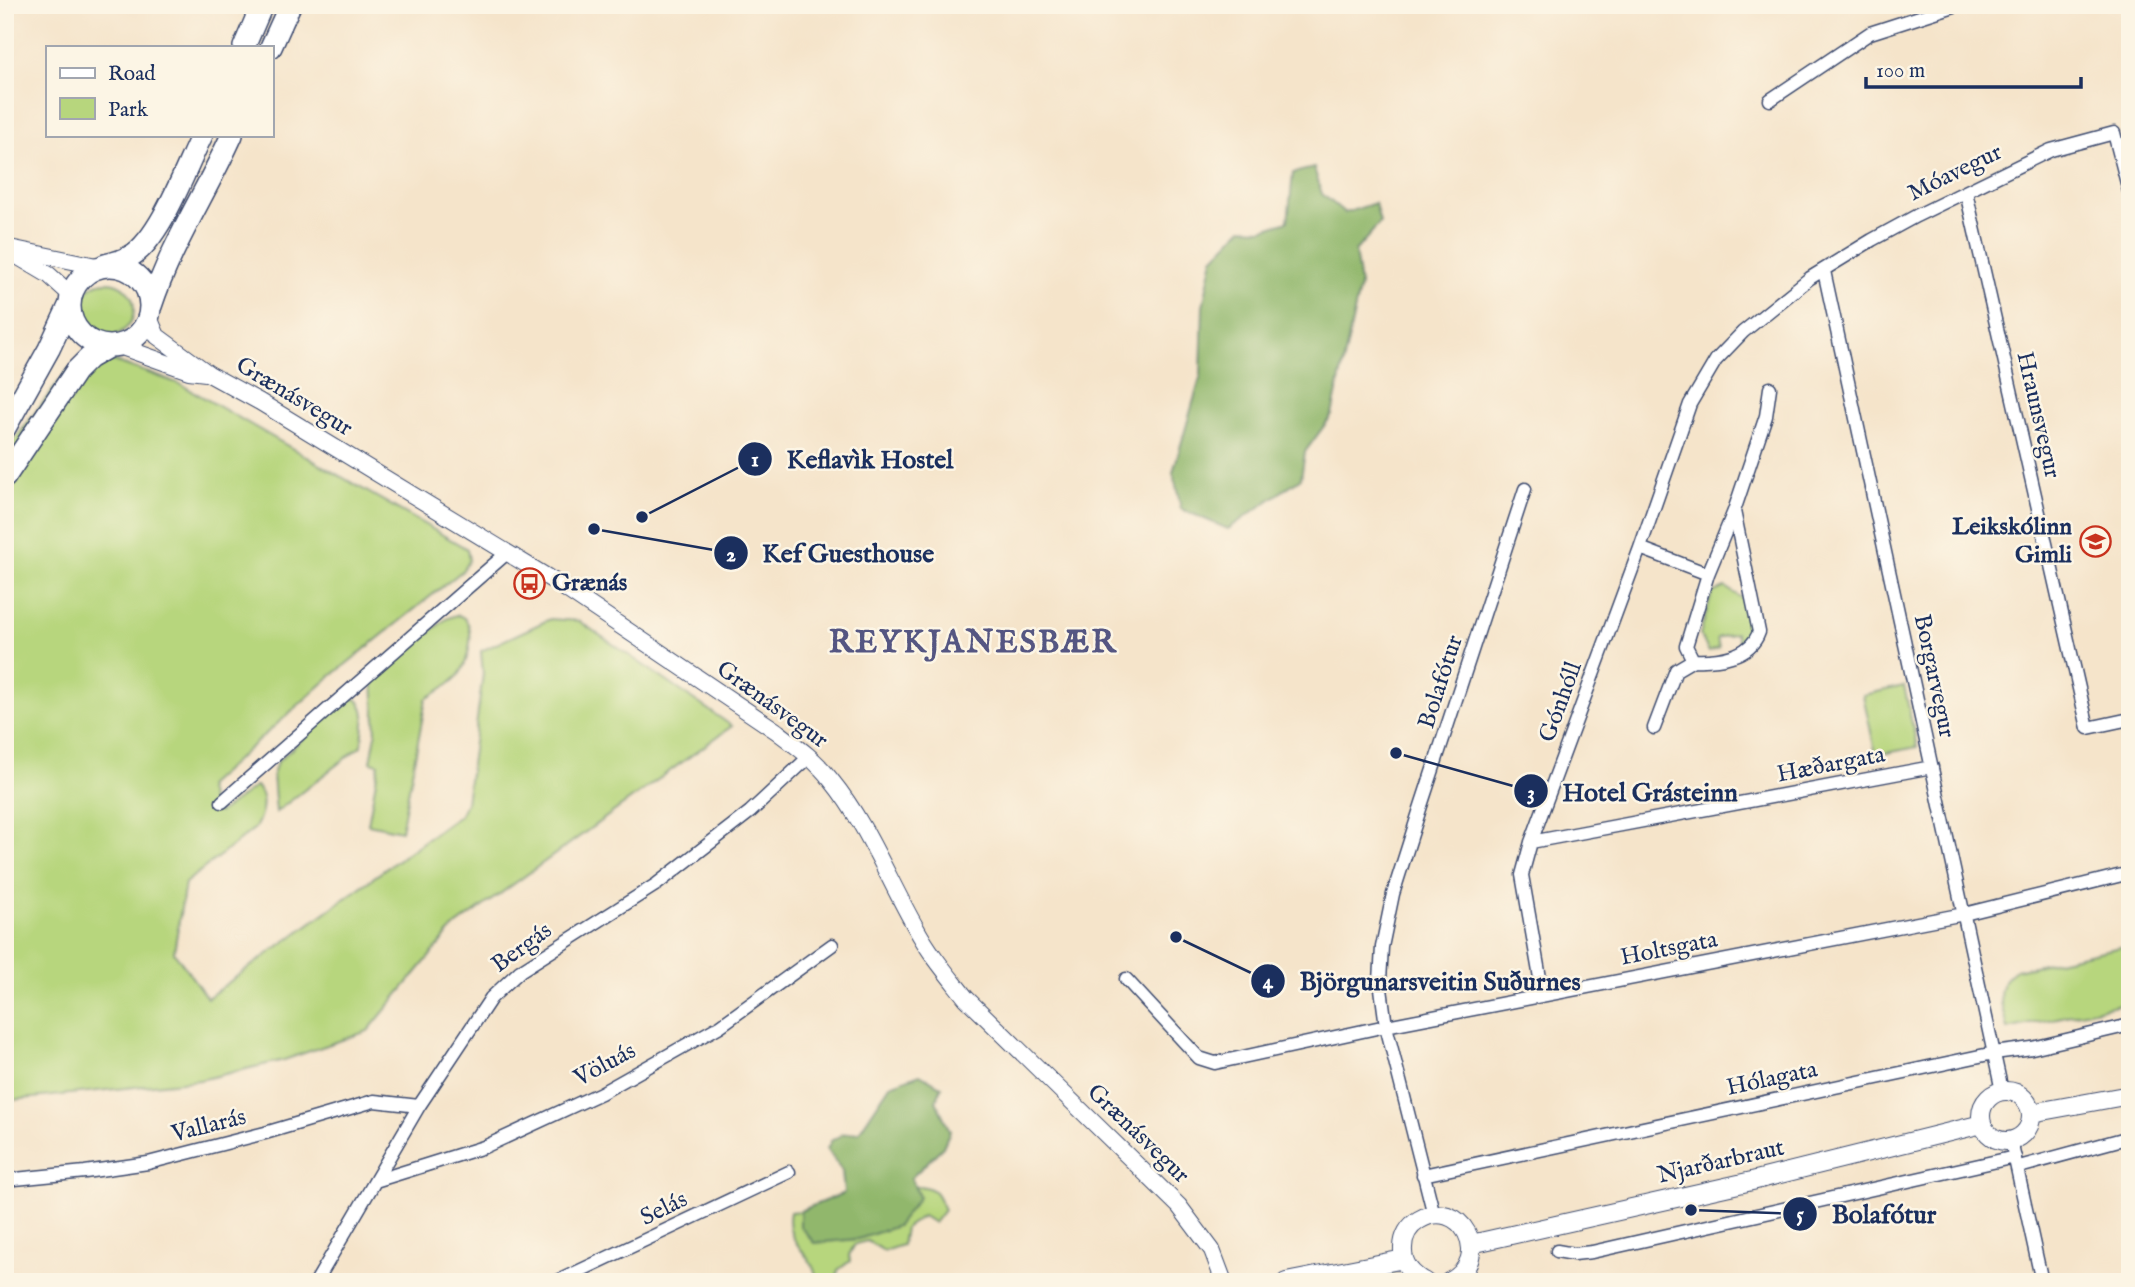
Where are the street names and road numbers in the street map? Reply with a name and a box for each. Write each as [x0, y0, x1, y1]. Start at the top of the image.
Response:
street label: Móavegur [1903, 137, 2007, 209]
street label: Hraunsvegur [2008, 349, 2068, 482]
street label: Grænásvegur [230, 350, 358, 444]
street label: Borgarvegur [1906, 611, 1962, 741]
street label: Bolafótur [1411, 631, 1471, 733]
street label: Grænásvegur [710, 654, 834, 756]
street label: Gónhóll [1532, 657, 1590, 746]
street label: Hæðargata [1774, 739, 1888, 791]
street label: Bergás [486, 916, 558, 980]
street label: Holtsgata [1618, 924, 1721, 974]
street label: Völuás [568, 1036, 641, 1095]
street label: Hólagata [1724, 1054, 1821, 1104]
street label: Grænásvegur [1080, 1077, 1196, 1191]
street label: Vallarás [168, 1102, 249, 1150]
street label: Njarðarbraut [1655, 1132, 1787, 1192]
street label: Selás [635, 1184, 693, 1234]

